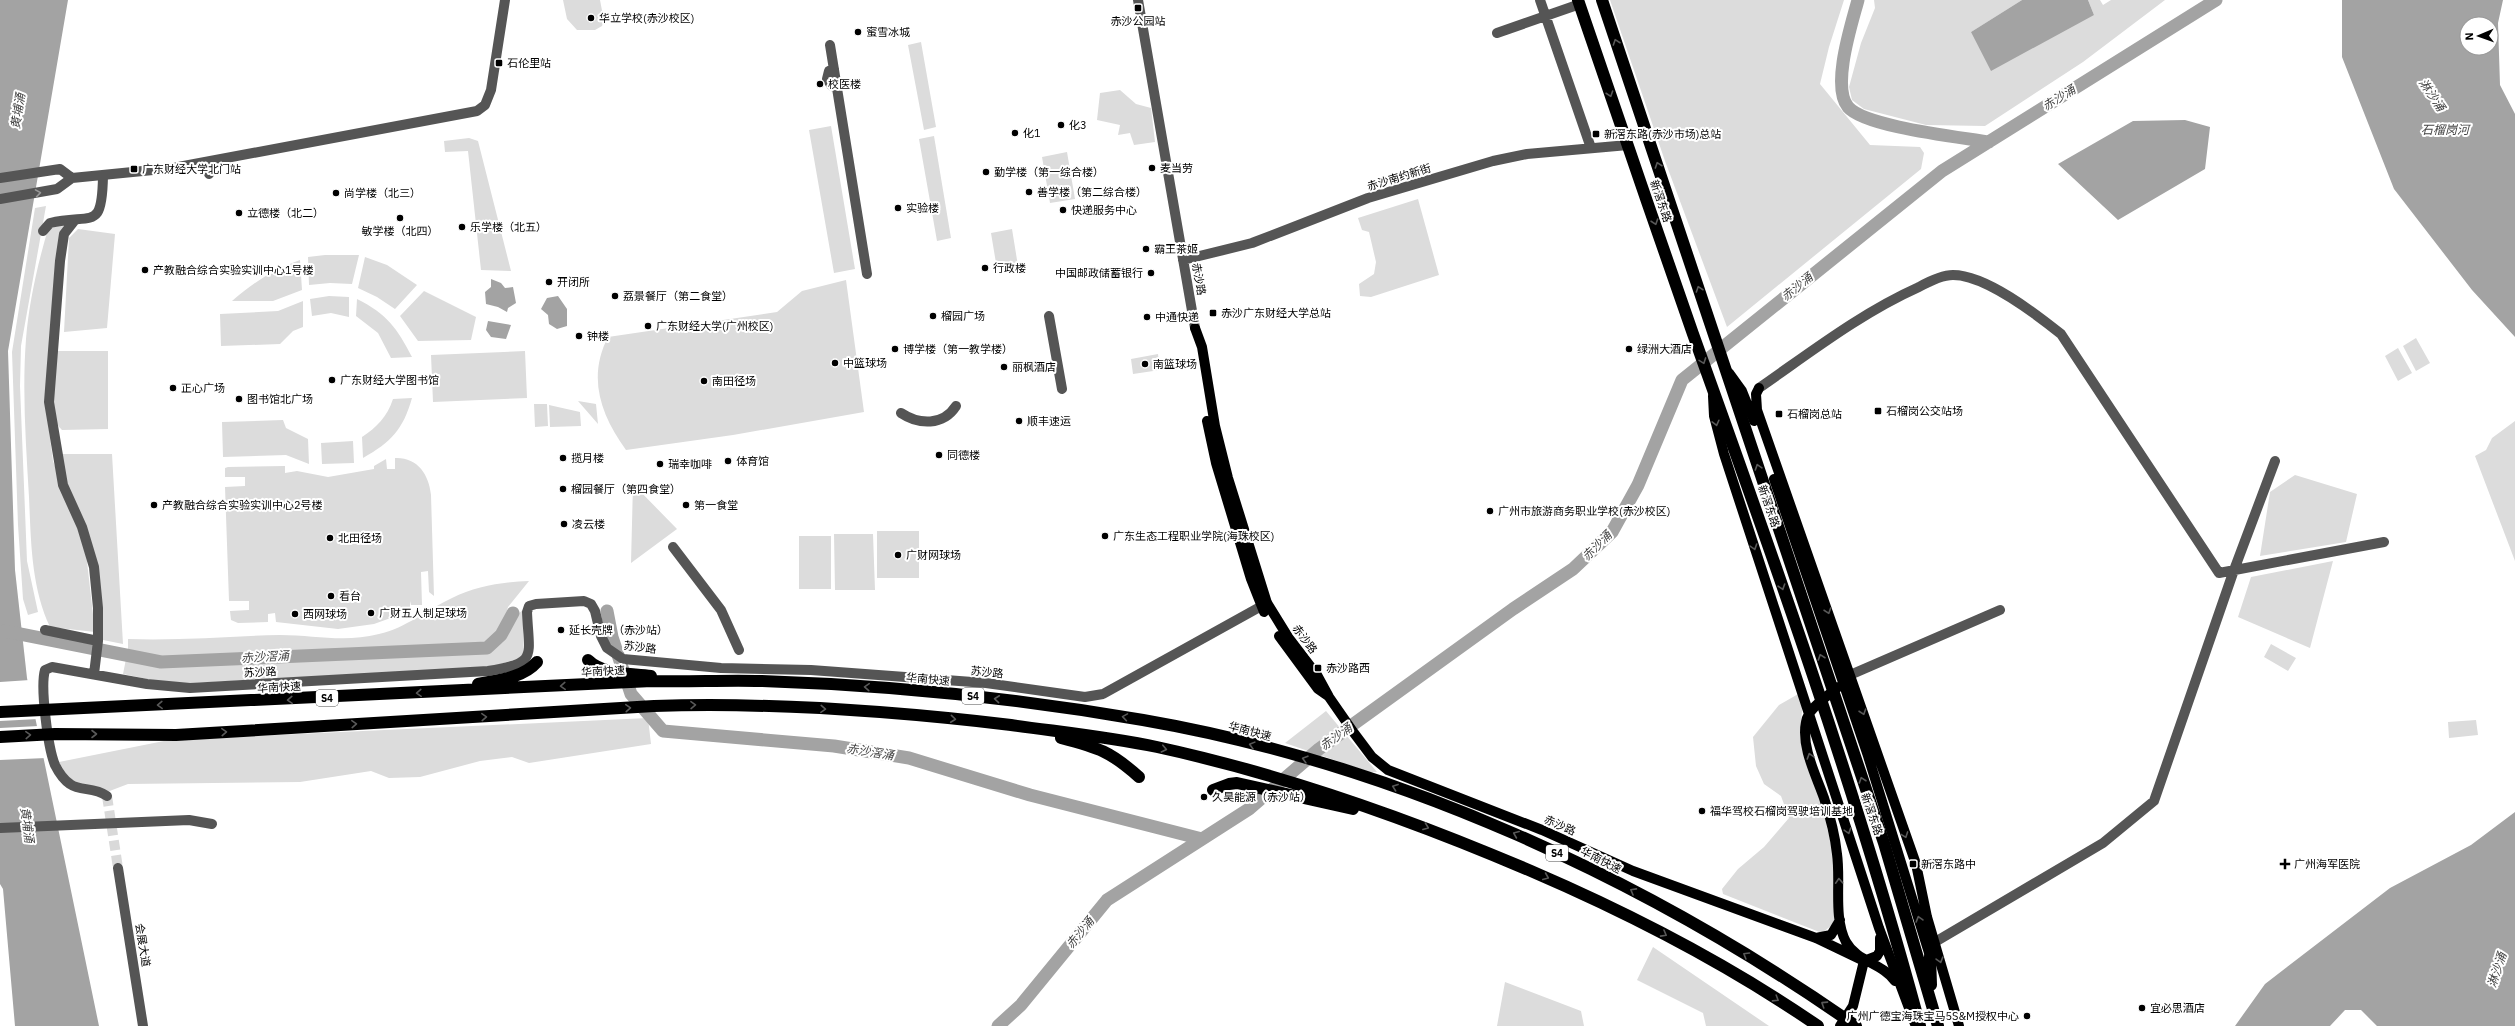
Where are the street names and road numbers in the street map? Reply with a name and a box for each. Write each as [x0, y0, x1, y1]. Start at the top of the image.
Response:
street label: 赤沙南约新街 [1365, 161, 1433, 193]
street label: 新滘东路 [1647, 178, 1675, 224]
street label: 赤沙路 [1189, 262, 1209, 296]
street label: 新滘东路 [1755, 483, 1783, 529]
street label: 赤沙路 [1289, 622, 1321, 656]
street label: 苏沙路 [623, 638, 657, 656]
street label: 华南快速 [581, 663, 625, 679]
street label: 苏沙路 [970, 663, 1004, 681]
street label: 苏沙路 [243, 664, 277, 680]
street label: 华南快速 [905, 670, 951, 688]
street label: 华南快速 [257, 679, 301, 695]
road number: S4 [962, 688, 984, 704]
road number: S4 [316, 690, 338, 706]
street label: 华南快速 [1227, 719, 1273, 743]
street label: 新滘东路 [1858, 791, 1886, 837]
street label: 赤沙路 [1542, 812, 1578, 838]
street label: 华南快速 [1578, 844, 1624, 876]
road number: S4 [1546, 845, 1568, 861]
street label: 会展大道 [133, 922, 153, 968]

